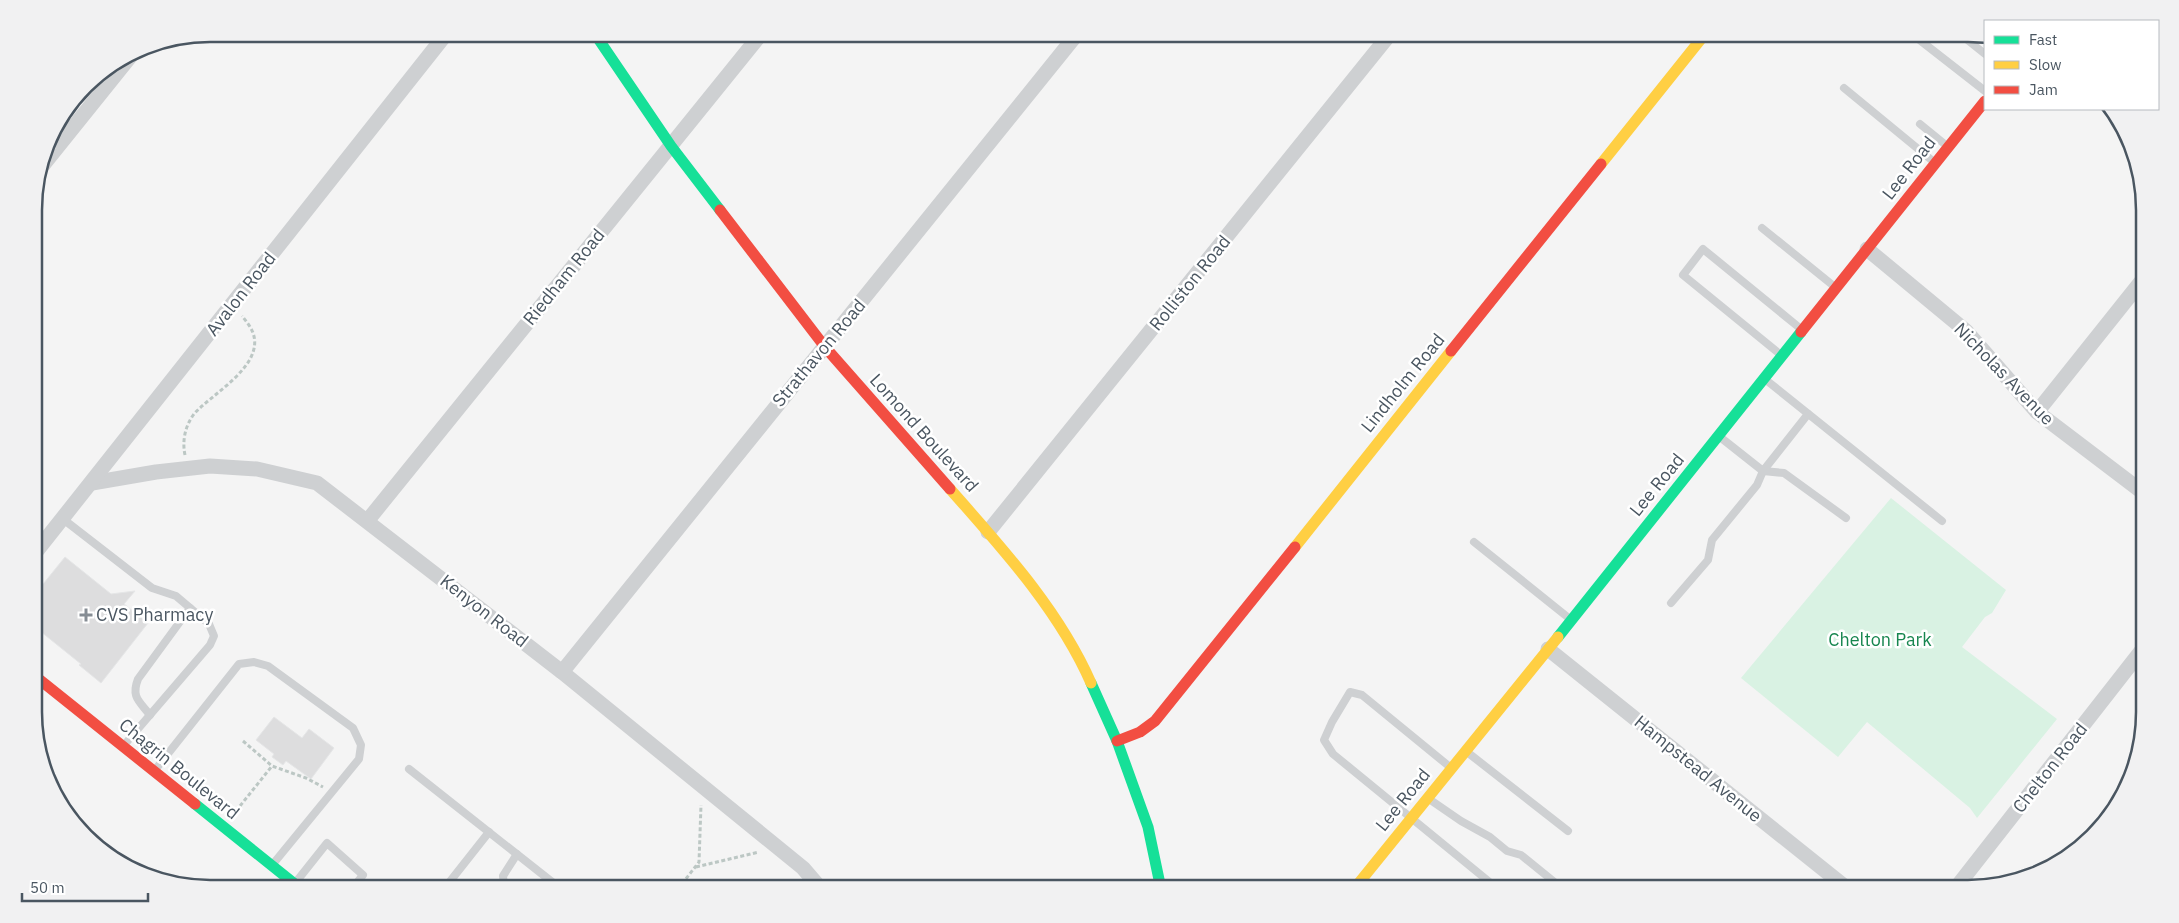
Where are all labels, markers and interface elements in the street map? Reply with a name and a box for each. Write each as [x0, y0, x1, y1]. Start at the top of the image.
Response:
legend [1984, 20, 2159, 110]
text: Fast [2029, 30, 2057, 49]
text: Slow [2029, 55, 2062, 74]
text: Jam [2029, 80, 2058, 99]
street label: Lee Road [1877, 131, 1941, 204]
street label: Riedham Road [518, 224, 610, 330]
street label: Rolliston Road [1144, 230, 1235, 335]
street label: Avalon Road [201, 247, 281, 340]
street label: Strathavon Road [767, 294, 870, 411]
street label: Nicholas Avenue [1949, 317, 2059, 430]
street label: Lindholm Road [1356, 329, 1450, 437]
street label: Lomond Boulevard [865, 369, 984, 497]
street label: Lee Road [1624, 449, 1689, 521]
street label: Kenyon Road [436, 569, 533, 652]
place label: CVS Pharmacy [96, 603, 213, 626]
marker: CVS Pharmacy [80, 609, 92, 621]
park label: Chelton Park [1828, 628, 1932, 651]
street label: Hampstead Avenue [1630, 710, 1767, 827]
street label: Chagrin Boulevard [115, 713, 244, 824]
street label: Chelton Road [2007, 718, 2092, 817]
street label: Lee Road [1370, 764, 1435, 836]
scale bar [22, 870, 149, 902]
text: 50 m [30, 878, 65, 897]

